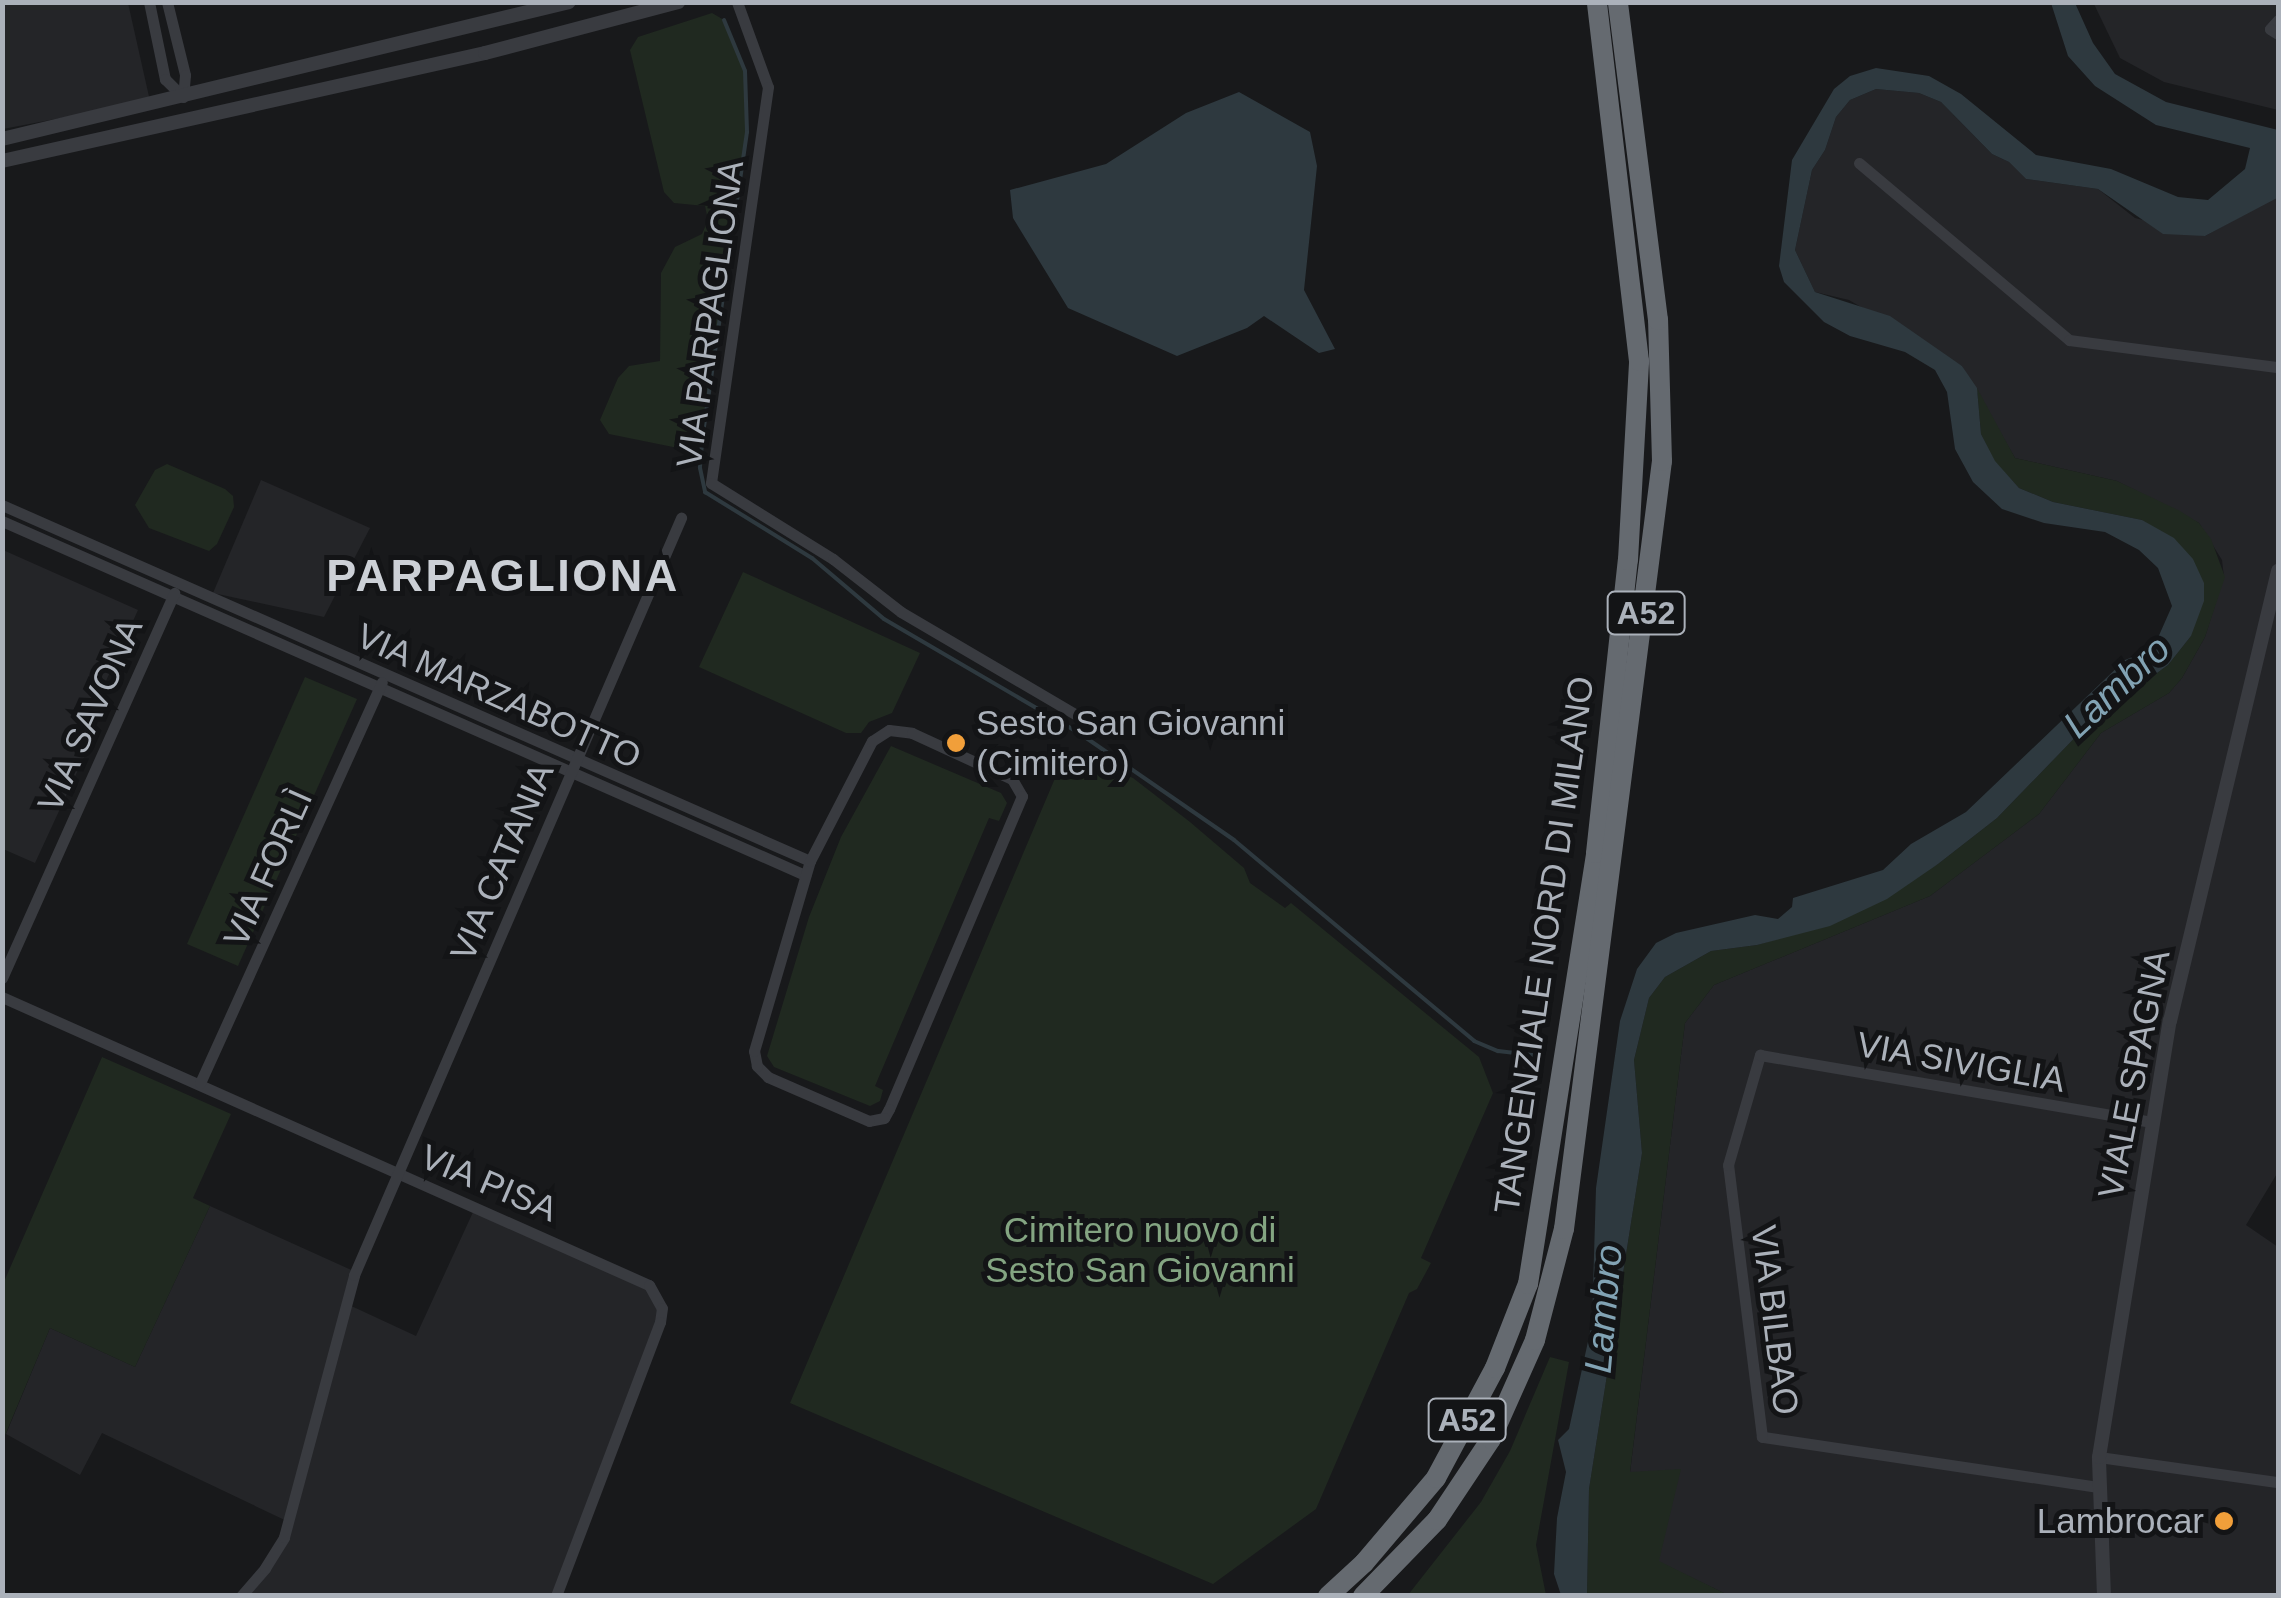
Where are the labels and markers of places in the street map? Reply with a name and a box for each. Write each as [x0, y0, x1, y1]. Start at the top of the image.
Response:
place label: Sesto San Giovanni (Cimitero) [976, 702, 1285, 784]
marker: Sesto San Giovanni (Cimitero) [945, 732, 967, 754]
place label: Lambrocar [2037, 1500, 2204, 1542]
marker: Lambrocar [2213, 1510, 2235, 1532]

